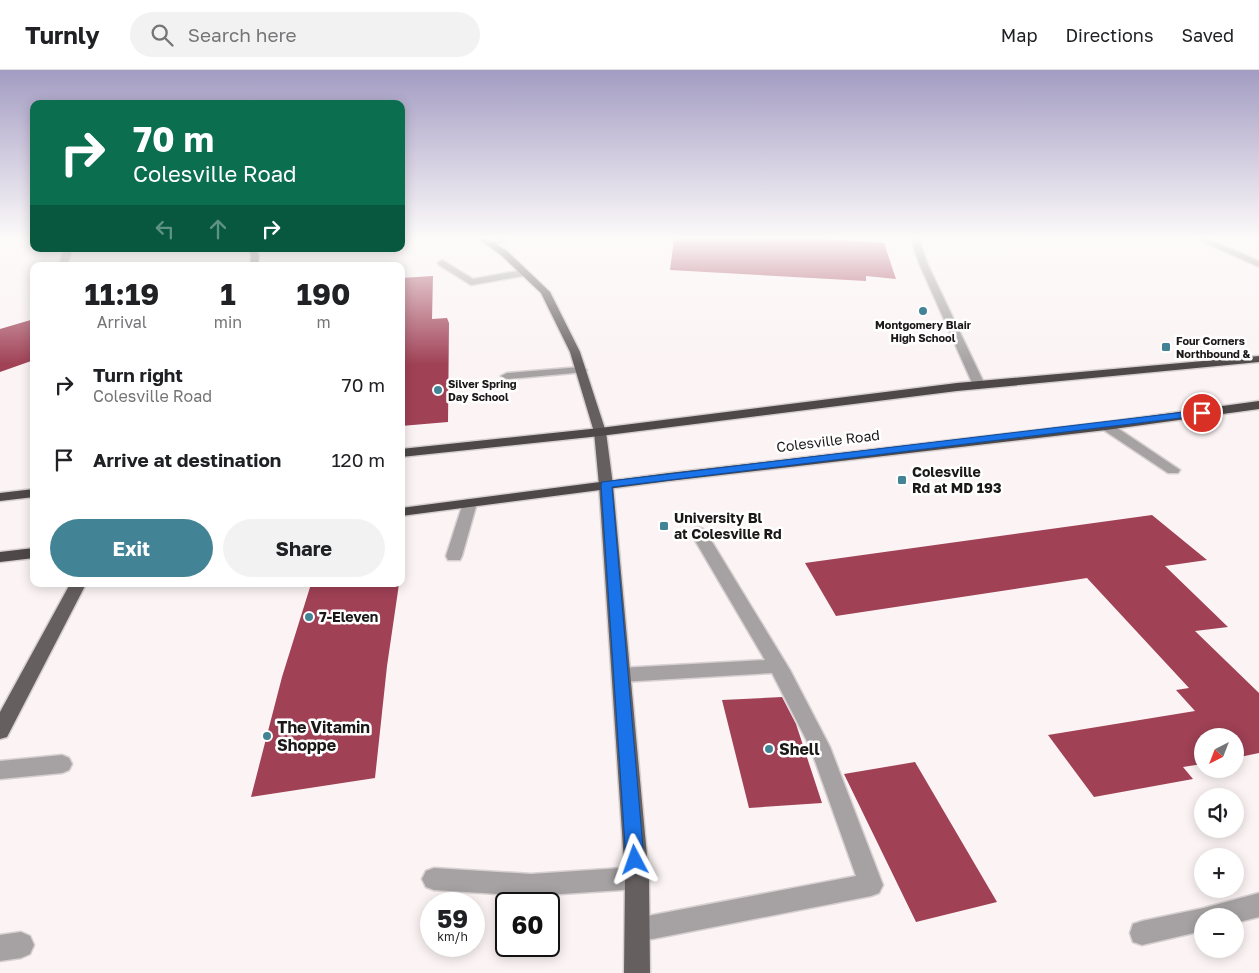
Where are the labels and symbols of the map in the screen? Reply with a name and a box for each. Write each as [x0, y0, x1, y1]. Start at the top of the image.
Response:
marker: Montgomery Blair High School [917, 305, 929, 317]
place label: Montgomery Blair High School [875, 318, 972, 344]
place label: Four Corners Northbound & [1176, 334, 1251, 360]
marker: Four Corners Northbound & [1160, 341, 1172, 353]
place label: Silver Spring Day School [448, 377, 517, 403]
marker: Silver Spring Day School [432, 384, 444, 396]
pin [1181, 392, 1223, 434]
street label: Colesville Road [775, 426, 881, 455]
place label: Colesville Rd at MD 193 [912, 463, 1001, 496]
marker: Colesville Rd at MD 193 [896, 474, 908, 486]
place label: University Bl at Colesville Rd [674, 509, 782, 542]
marker: University Bl at Colesville Rd [658, 520, 670, 532]
place label: 7-Eleven [319, 608, 378, 625]
marker: 7-Eleven [303, 611, 315, 623]
place label: The Vitamin Shoppe [277, 717, 370, 755]
north arrow [1194, 728, 1244, 778]
marker: The Vitamin Shoppe [261, 730, 273, 742]
place label: Shell [779, 739, 820, 759]
marker: Shell [763, 743, 775, 755]
position arrow [608, 833, 660, 885]
speed limit sign: 60 [495, 892, 560, 957]

